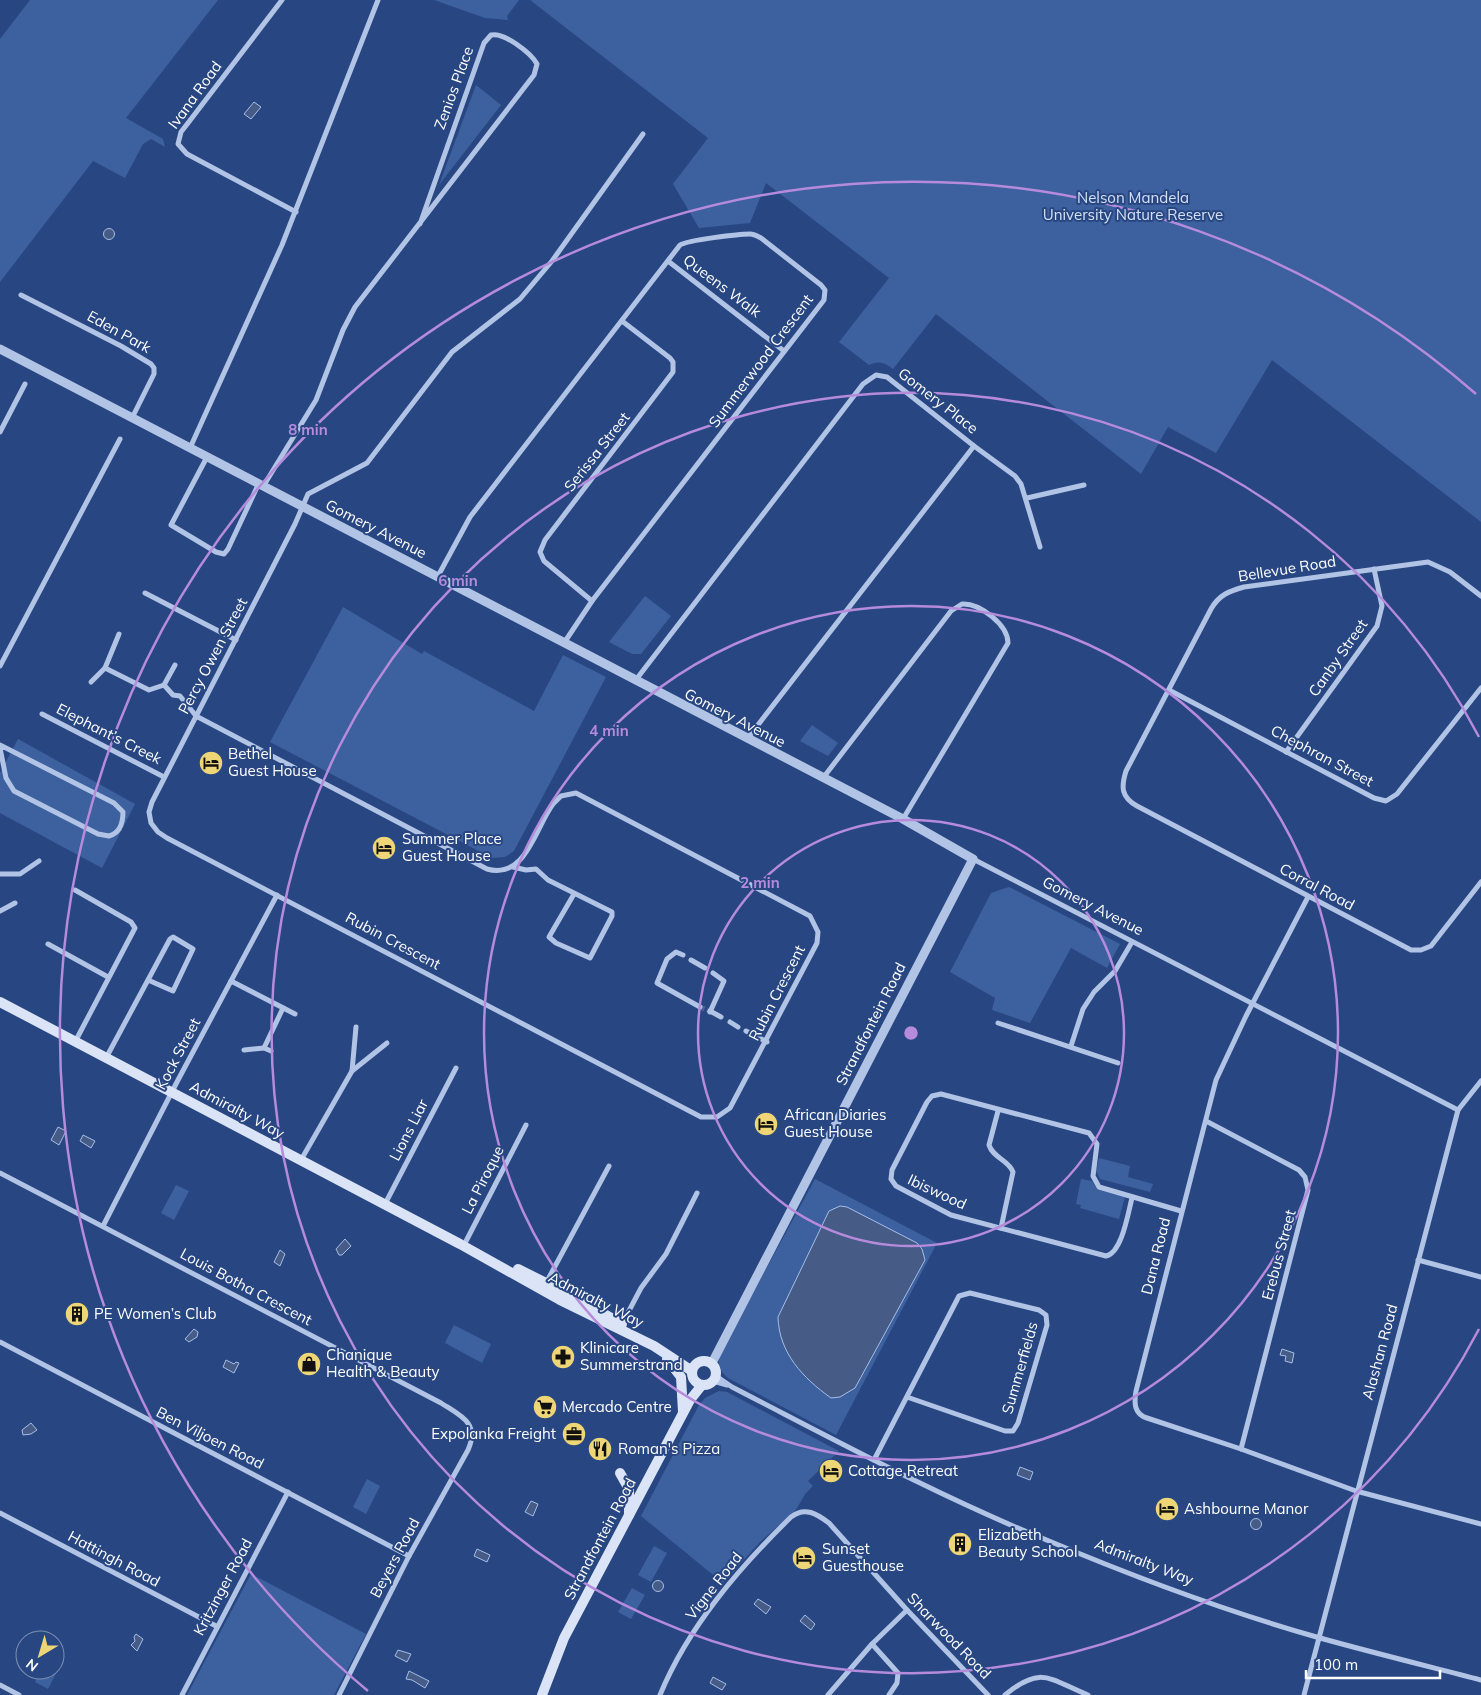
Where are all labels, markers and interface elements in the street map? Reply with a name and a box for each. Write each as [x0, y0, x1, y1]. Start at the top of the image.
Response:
street label: Zenios Place [430, 44, 477, 132]
street label: Ivana Road [164, 57, 226, 132]
park label: Nelson Mandela University Nature Reserve [1043, 188, 1223, 224]
street label: Queens Walk [680, 250, 765, 321]
street label: Summerwood Crescent [704, 290, 817, 431]
street label: Eden Park [84, 306, 155, 357]
street label: Gomery Place [894, 363, 982, 438]
street label: Serissa Street [560, 408, 634, 495]
text: 8 min [288, 420, 328, 439]
street label: Gomery Avenue [323, 495, 430, 562]
street label: Bellevue Road [1237, 551, 1337, 586]
text: 6 min [438, 571, 478, 590]
street label: Percy Owen Street [174, 594, 251, 717]
street label: Canby Street [1304, 615, 1371, 700]
street label: Gomery Avenue [682, 684, 789, 751]
street label: Elephant’s Creek [54, 699, 165, 768]
text: 4 min [589, 721, 629, 740]
street label: Chephran Street [1268, 721, 1377, 791]
place label: Bethel Guest House [228, 744, 317, 780]
hotel icon: Bethel Guest House [198, 750, 224, 776]
place label: Summer Place Guest House [402, 829, 502, 865]
hotel icon: Summer Place Guest House [371, 835, 397, 861]
street label: Corral Road [1276, 859, 1358, 914]
street label: Gomery Avenue [1040, 872, 1147, 939]
text: 2 min [740, 873, 780, 892]
street label: Rubin Crescent [342, 908, 444, 974]
street label: Rubin Crescent [744, 942, 809, 1044]
street label: Strandfontein Road [831, 959, 910, 1088]
street label: Kock Street [151, 1015, 204, 1093]
centre of rings [902, 1024, 920, 1042]
street label: Admiralty Way [187, 1077, 288, 1143]
street label: Lions Liar [385, 1095, 432, 1164]
place label: African Diaries Guest House [784, 1105, 886, 1141]
hotel icon: African Diaries Guest House [753, 1111, 779, 1137]
street label: La Piroque [457, 1142, 508, 1217]
street label: Ibiswood [905, 1170, 970, 1213]
street label: Erebus Street [1257, 1208, 1300, 1302]
street label: Dana Road [1137, 1215, 1174, 1296]
street label: Louis Botha Crescent [177, 1244, 315, 1329]
street label: Admiralty Way [545, 1267, 647, 1332]
building icon: PE Women’s Club [64, 1301, 90, 1327]
street label: Alashan Road [1358, 1302, 1401, 1402]
place label: PE Women’s Club [94, 1304, 217, 1323]
street label: Summerfields [997, 1320, 1042, 1416]
place label: Klinicare Summerstrand [580, 1338, 683, 1374]
pharmacy icon: Klinicare Summerstrand [550, 1344, 576, 1370]
place label: Chanique Health & Beauty [326, 1345, 440, 1381]
shop icon: Chanique Health & Beauty [296, 1351, 322, 1377]
supermarket icon: Mercado Centre [532, 1394, 558, 1420]
place label: Mercado Centre [562, 1397, 672, 1416]
street label: Ben Viljoen Road [153, 1402, 267, 1473]
office icon: Expolanka Freight [561, 1421, 587, 1447]
place label: Expolanka Freight [431, 1424, 556, 1443]
restaurant icon: Roman's Pizza [587, 1436, 613, 1462]
place label: Roman's Pizza [618, 1439, 720, 1458]
hotel icon: Cottage Retreat [818, 1458, 844, 1484]
place label: Cottage Retreat [848, 1461, 958, 1480]
street label: Strandfontein Road [559, 1475, 640, 1603]
hotel icon: Ashbourne Manor [1154, 1496, 1180, 1522]
place label: Ashbourne Manor [1184, 1499, 1309, 1518]
street label: Beyers Road [366, 1515, 424, 1601]
place label: Elizabeth Beauty School [978, 1525, 1078, 1561]
street label: Hattingh Road [65, 1526, 164, 1591]
building icon: Elizabeth Beauty School [947, 1531, 973, 1557]
street label: Admiralty Way [1092, 1534, 1196, 1589]
street label: Kritzinger Road [189, 1535, 256, 1639]
place label: Sunset Guesthouse [822, 1539, 904, 1575]
hotel icon: Sunset Guesthouse [791, 1545, 817, 1571]
street label: Vigne Road [681, 1548, 746, 1623]
street label: Sharwood Road [903, 1588, 995, 1683]
north arrow [15, 1630, 65, 1680]
scale bar [1306, 1648, 1440, 1680]
text: N [22, 1655, 42, 1676]
text: 100 m [1314, 1655, 1358, 1674]

